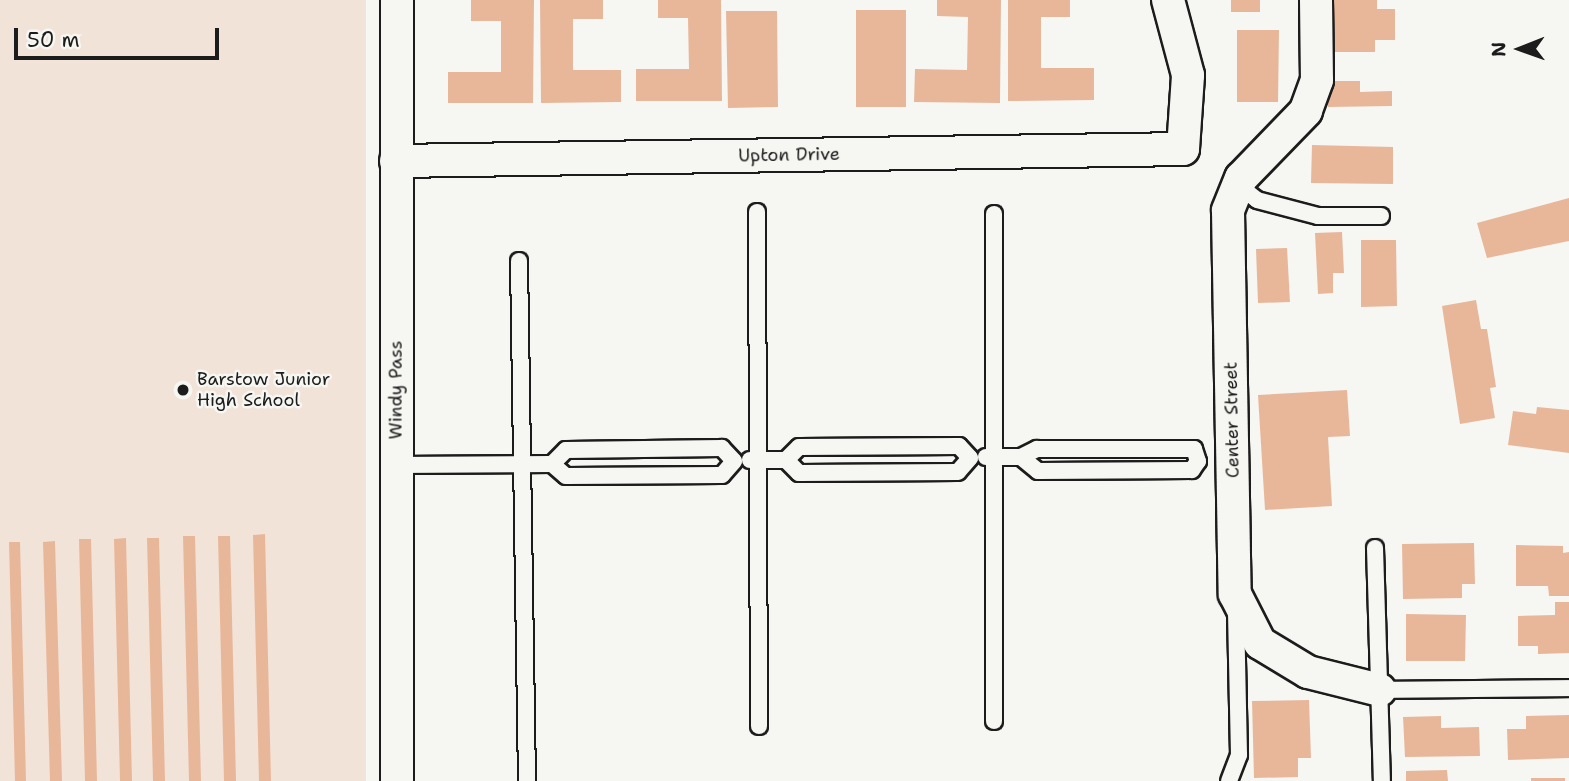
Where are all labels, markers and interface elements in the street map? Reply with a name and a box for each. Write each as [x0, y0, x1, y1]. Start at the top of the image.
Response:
scale bar [18, 14, 222, 58]
north arrow [1485, 14, 1555, 84]
text: 50 m [27, 26, 80, 54]
text: N [1486, 42, 1511, 57]
street label: Upton Drive [738, 143, 840, 167]
street label: Windy Pass [385, 341, 407, 439]
street label: Center Street [1220, 362, 1244, 478]
place label: Barstow Junior High School [197, 369, 330, 412]
marker: Barstow Junior High School [175, 382, 191, 398]

